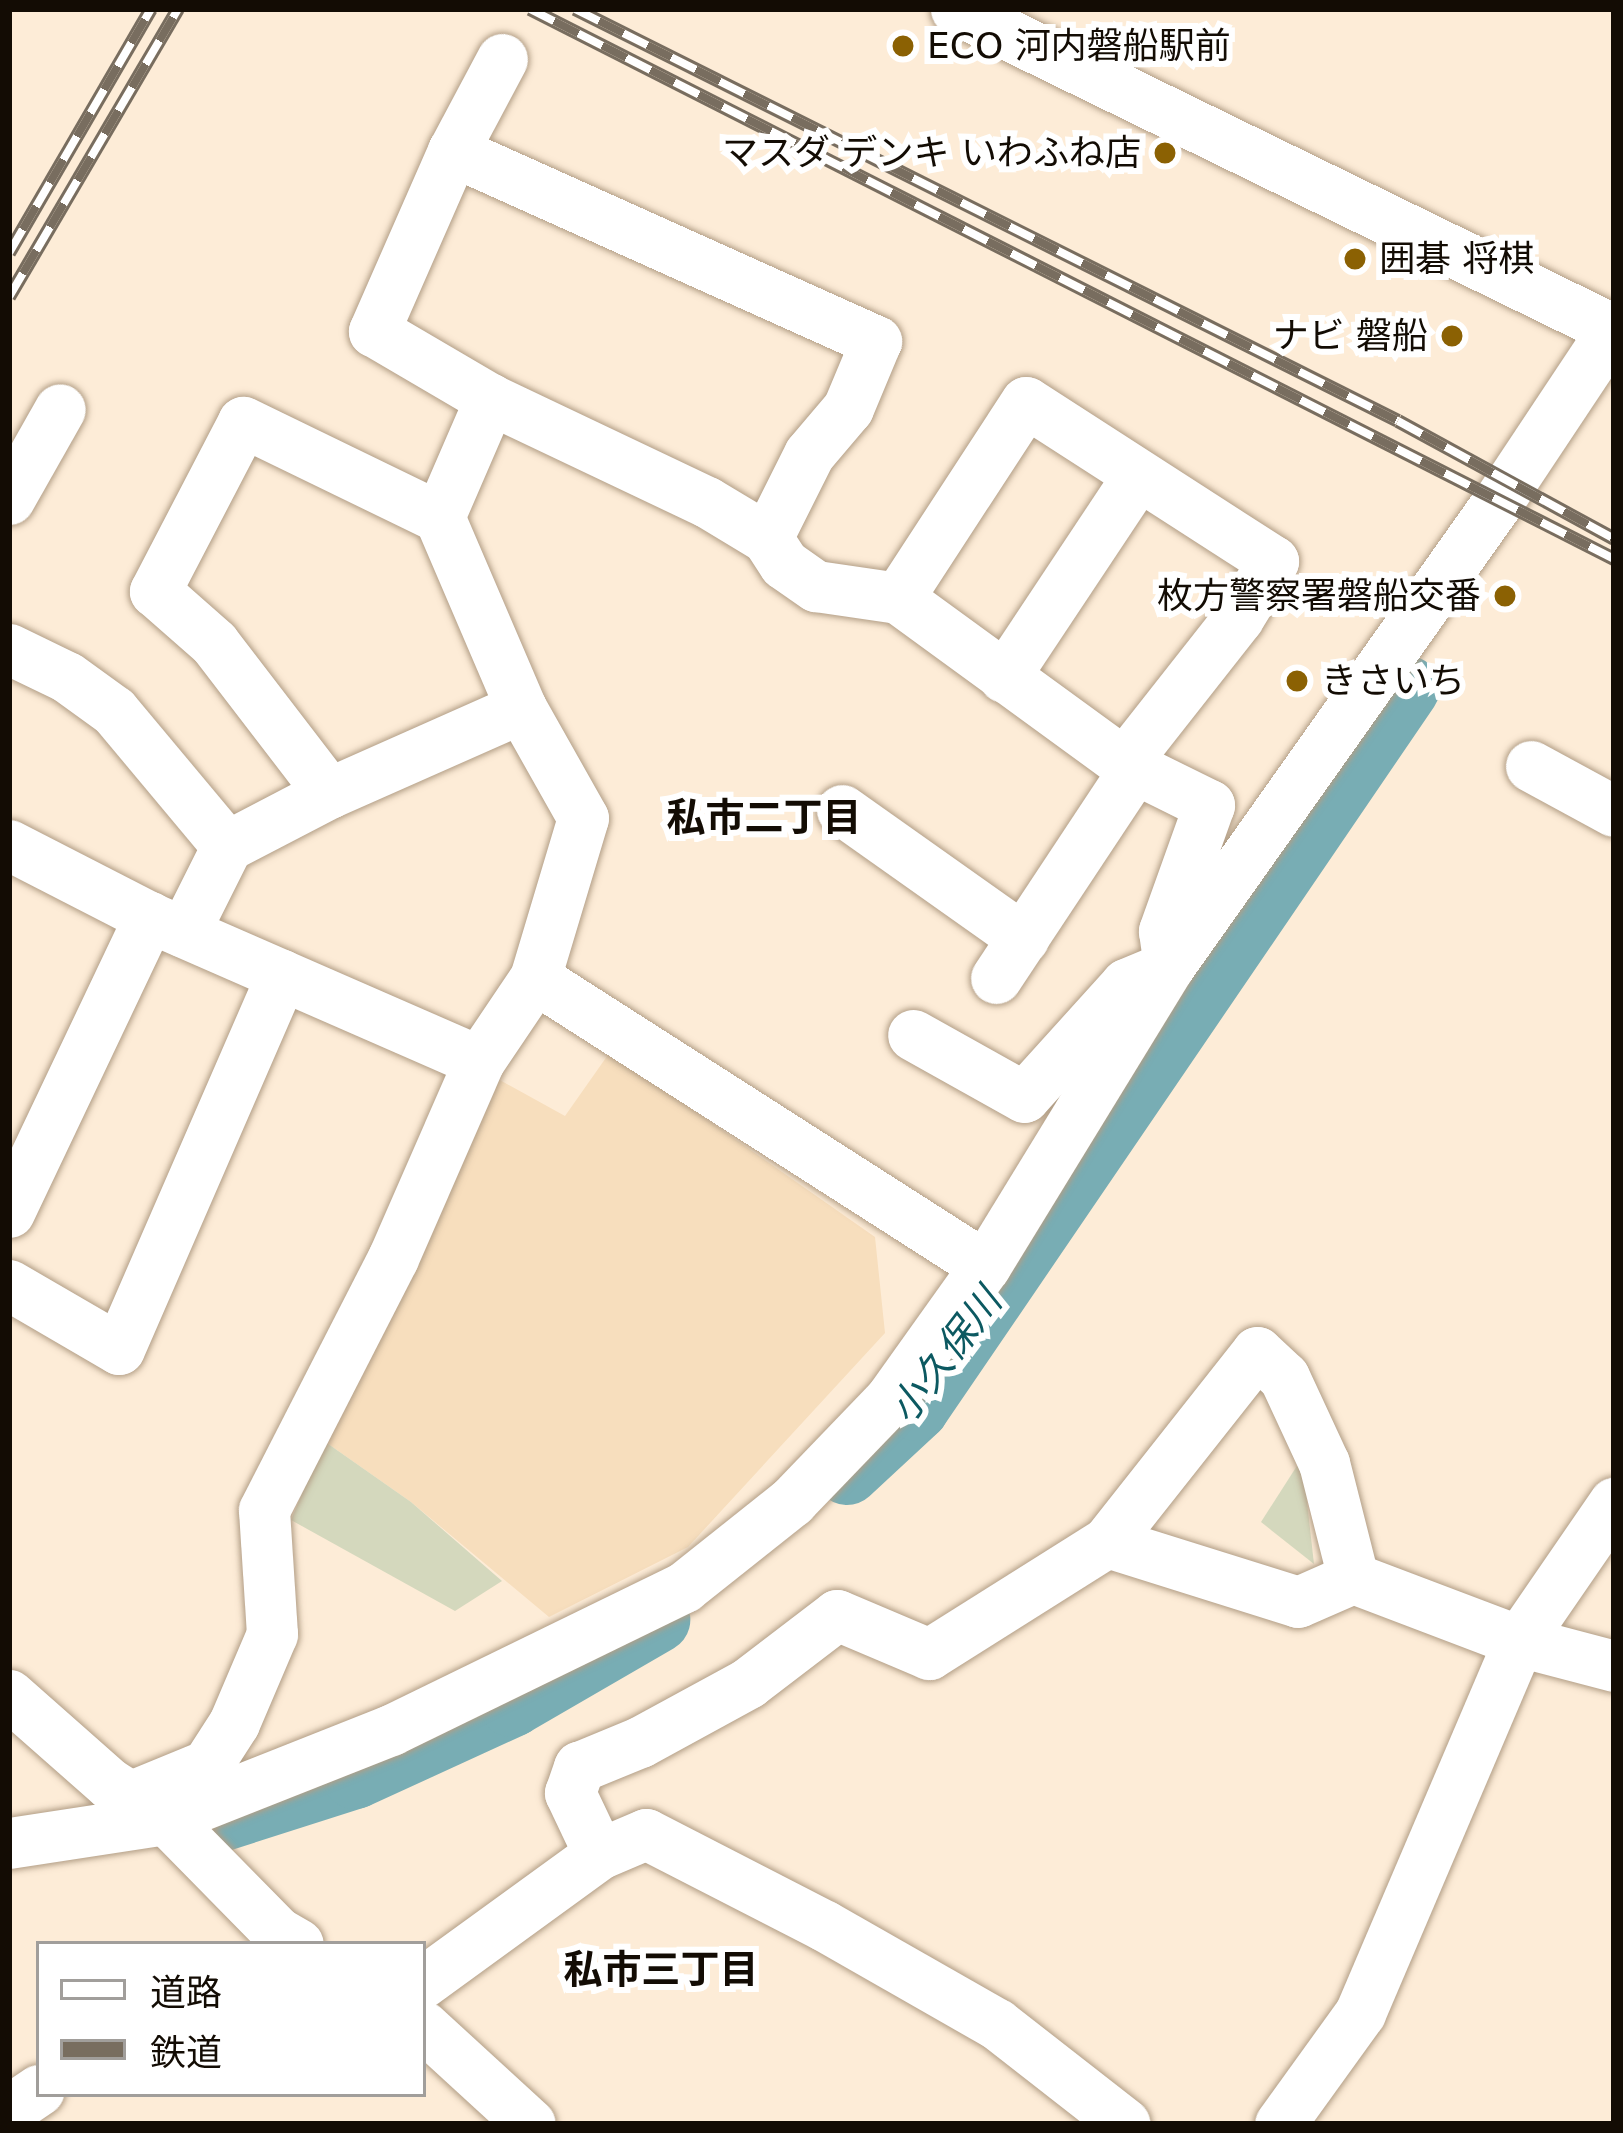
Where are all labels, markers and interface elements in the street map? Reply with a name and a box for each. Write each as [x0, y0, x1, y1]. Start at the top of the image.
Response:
place label: ECO 河内磐船駅前 [927, 24, 1231, 68]
marker: ECO 河内磐船駅前 [890, 33, 916, 59]
place label: マスダ デンキ いわふね店 [722, 131, 1141, 175]
marker: マスダ デンキ いわふね店 [1152, 140, 1178, 166]
place label: 囲碁 将棋 [1379, 237, 1534, 281]
marker: 囲碁 将棋 [1342, 246, 1368, 272]
place label: ナビ 磐船 [1273, 314, 1428, 358]
marker: ナビ 磐船 [1439, 323, 1465, 349]
place label: 枚方警察署磐船交番 [1157, 574, 1481, 618]
marker: 枚方警察署磐船交番 [1492, 583, 1518, 609]
place label: きさいち [1321, 659, 1465, 703]
marker: きさいち [1284, 668, 1310, 694]
district label: 私市二丁目 [667, 795, 861, 841]
water label: 小久保川 [880, 1280, 1012, 1432]
legend [36, 1941, 426, 2097]
district label: 私市三丁目 [564, 1947, 758, 1993]
text: 道路 [150, 1972, 222, 2013]
text: 鉄道 [150, 2032, 222, 2073]

